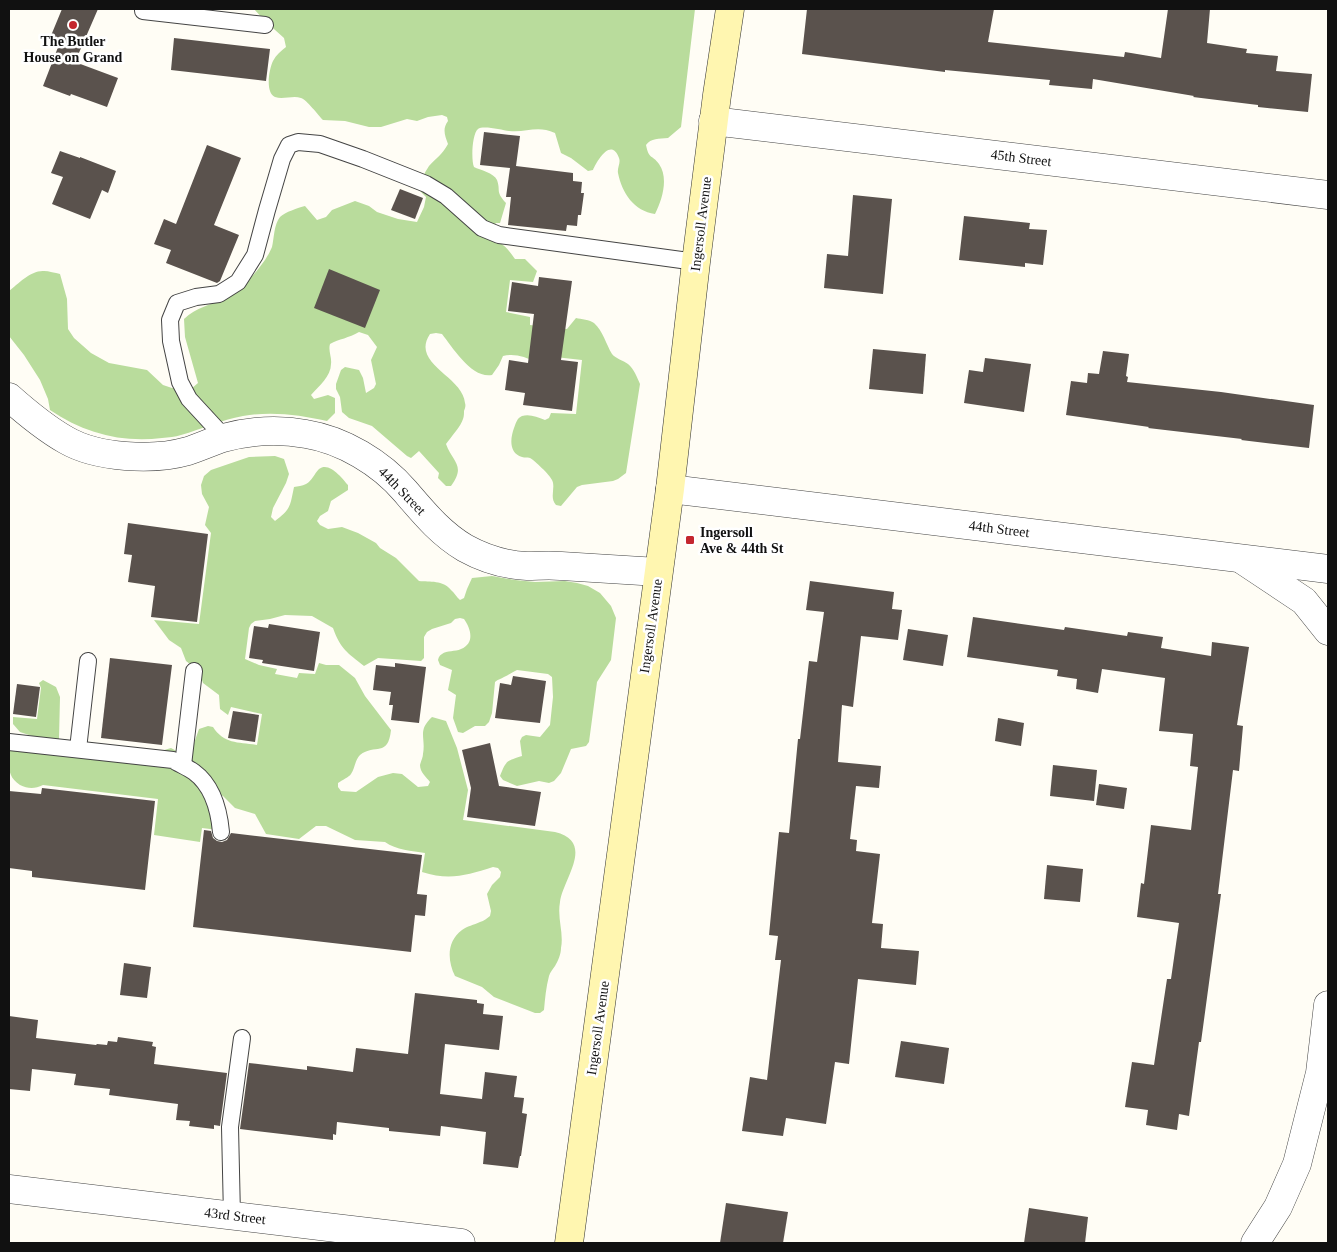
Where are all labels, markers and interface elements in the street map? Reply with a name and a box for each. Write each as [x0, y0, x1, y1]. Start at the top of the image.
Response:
marker: The Butler House on Grand [67, 19, 79, 31]
place label: The Butler House on Grand [24, 34, 123, 65]
street label: 45th Street [990, 147, 1052, 169]
street label: Ingersoll Avenue [688, 176, 714, 272]
street label: 44th Street [375, 464, 429, 518]
street label: 44th Street [968, 518, 1030, 540]
place label: Ingersoll Ave & 44th St [700, 525, 784, 556]
marker: Ingersoll Ave & 44th St [684, 534, 696, 546]
street label: Ingersoll Avenue [637, 578, 665, 674]
street label: Ingersoll Avenue [584, 980, 612, 1076]
street label: 43rd Street [203, 1205, 267, 1227]

